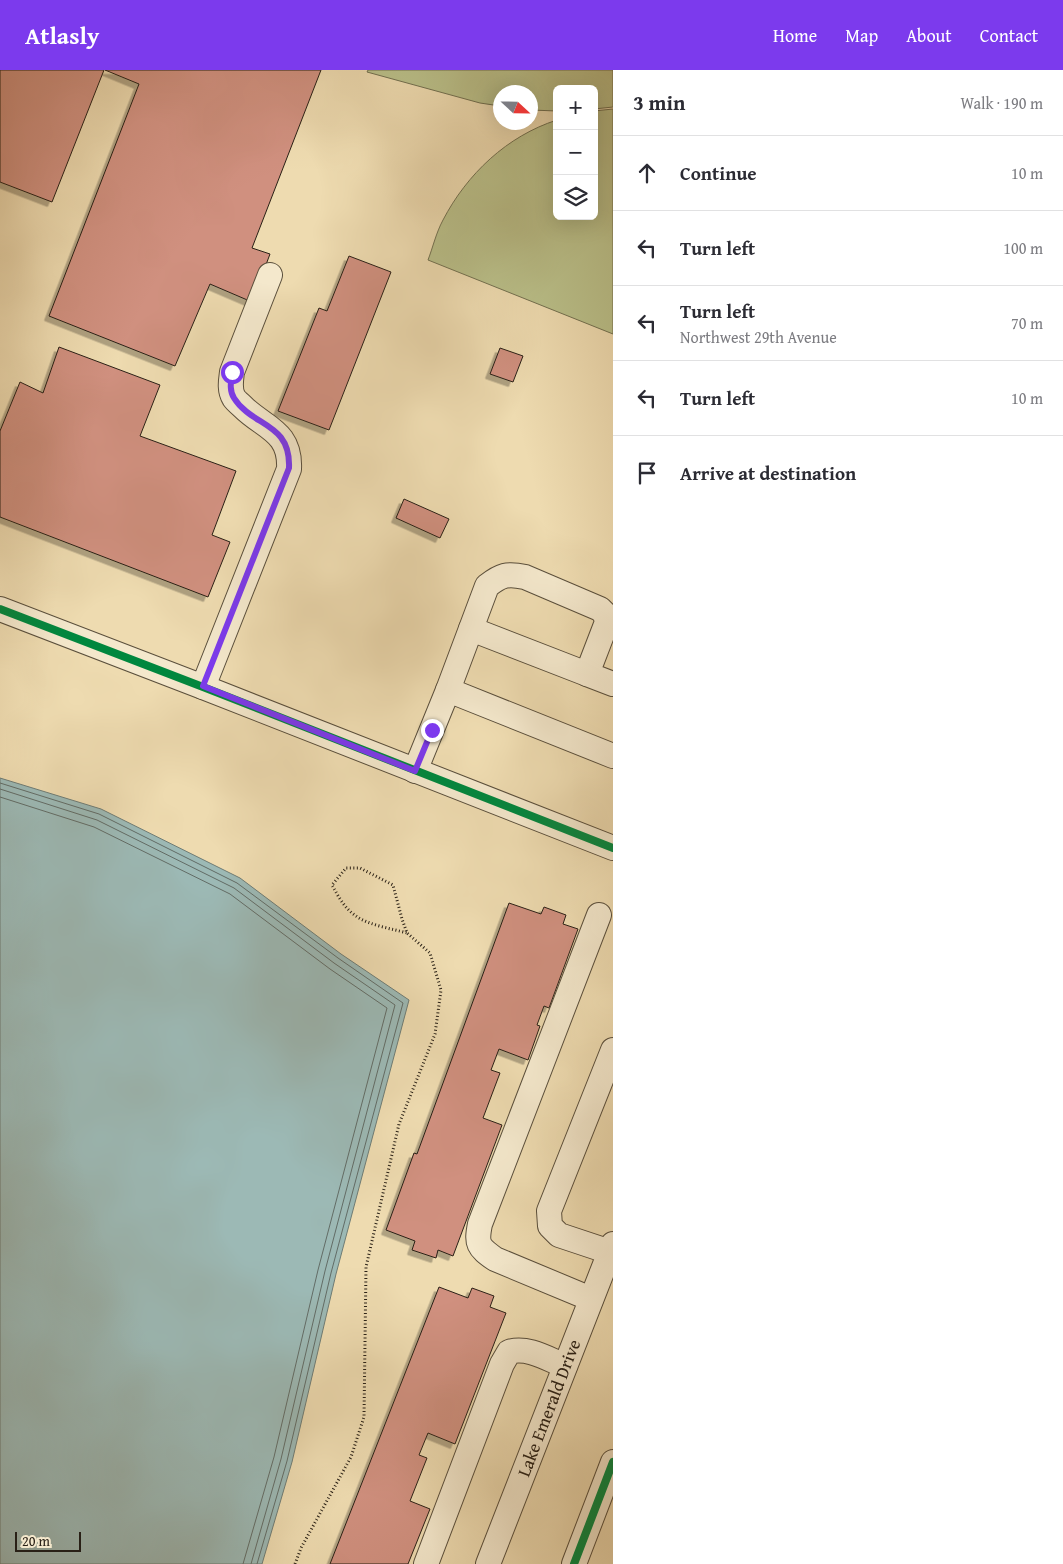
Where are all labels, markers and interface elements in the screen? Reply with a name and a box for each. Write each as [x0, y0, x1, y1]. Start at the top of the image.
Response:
text: Atlasly [25, 18, 99, 53]
text: Home [773, 22, 817, 49]
text: Map [845, 22, 878, 49]
text: About [906, 22, 952, 49]
text: Contact [980, 22, 1038, 49]
north arrow [493, 85, 538, 130]
map controls [553, 85, 598, 220]
button: + [553, 85, 598, 130]
text: 3 min [633, 87, 685, 118]
text: Walk · 190 m [960, 91, 1043, 115]
button: − [553, 130, 598, 175]
icon: ahead [633, 159, 661, 187]
text: Continue [680, 159, 757, 187]
text: 10 m [1011, 161, 1043, 185]
button: layers [553, 175, 598, 220]
icon: left [633, 234, 661, 262]
text: Turn left [680, 234, 755, 262]
text: 100 m [1003, 236, 1043, 260]
text: Turn left [680, 297, 755, 325]
icon: left [633, 309, 661, 337]
text: 70 m [1011, 311, 1043, 335]
text: Northwest 29th Avenue [680, 325, 837, 349]
route start [221, 361, 244, 384]
icon: left [633, 384, 661, 412]
text: Turn left [680, 384, 755, 412]
text: 10 m [1011, 386, 1043, 410]
icon: arrive [633, 459, 661, 487]
text: Arrive at destination [680, 459, 856, 487]
route end [421, 719, 444, 742]
street label: Lake Emerald Drive [510, 1335, 587, 1481]
scale bar [15, 1529, 81, 1552]
text: 20 m [22, 1531, 50, 1551]

